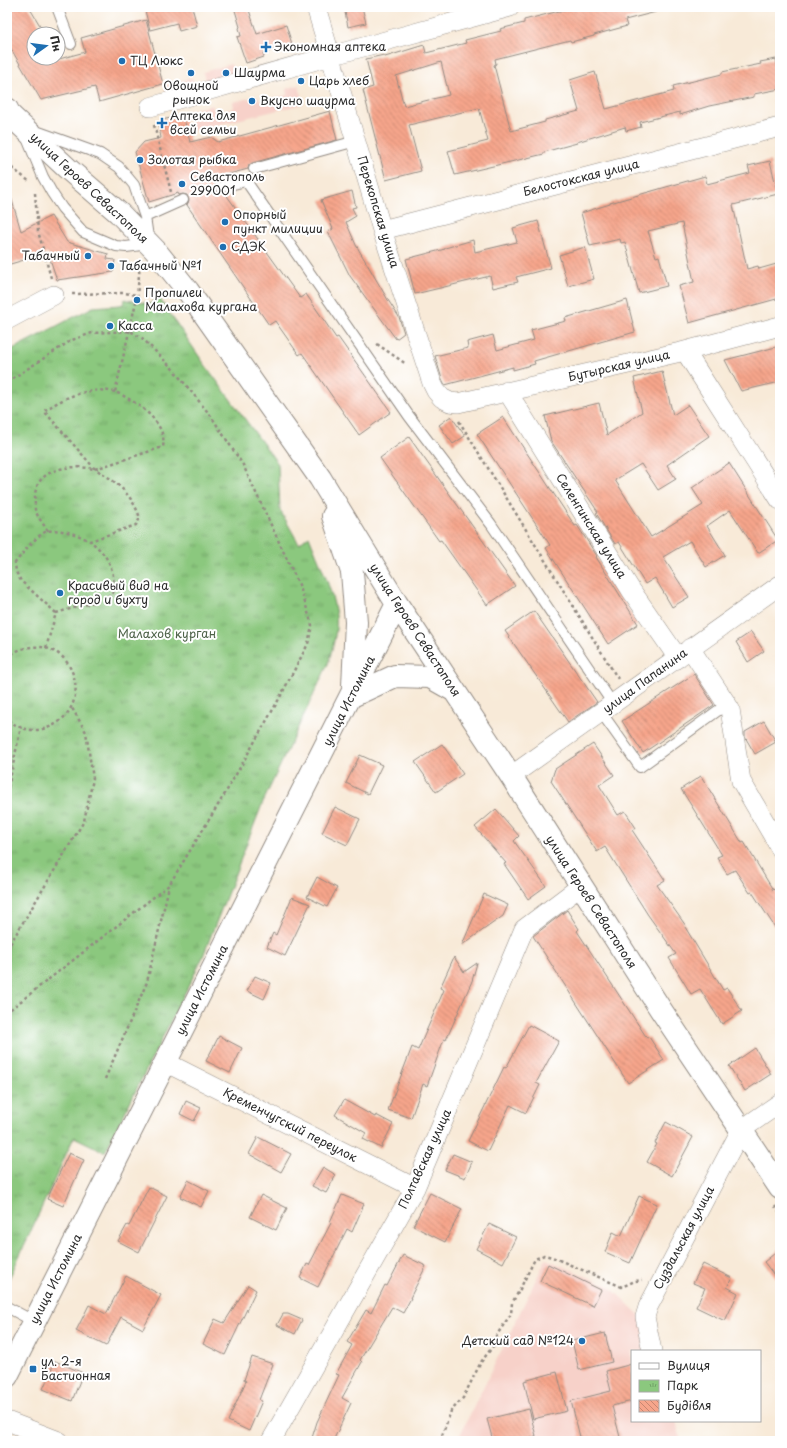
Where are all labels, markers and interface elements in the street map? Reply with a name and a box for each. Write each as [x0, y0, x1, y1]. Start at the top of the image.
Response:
north arrow [26, 26, 66, 66]
text: Пн [46, 34, 66, 53]
place label: Экономная аптека [274, 37, 386, 55]
marker: Экономная аптека [261, 42, 271, 52]
place label: ТЦ Люкс [130, 51, 183, 69]
marker: ТЦ Люкс [117, 56, 127, 66]
place label: Шаурма [234, 63, 286, 81]
marker: Овощной рынок [186, 68, 196, 78]
marker: Шаурма [221, 68, 231, 78]
place label: Царь хлеб [309, 71, 369, 89]
place label: Овощной рынок [163, 76, 219, 108]
marker: Царь хлеб [296, 76, 306, 86]
place label: Вкусно шаурма [260, 91, 356, 109]
marker: Вкусно шаурма [247, 96, 257, 106]
place label: Аптека для всей семьи [170, 106, 236, 138]
marker: Аптека для всей семьи [157, 118, 167, 128]
street label: улица Героев Севастополя [26, 127, 153, 247]
place label: Золотая рыбка [148, 150, 237, 168]
street label: Перекопская улица [353, 153, 405, 270]
street label: Белостокская улица [521, 154, 641, 200]
marker: Золотая рыбка [135, 155, 145, 165]
place label: Севастополь 299001 [190, 167, 264, 199]
marker: Севастополь 299001 [177, 179, 187, 189]
place label: Опорный пункт милиции [233, 205, 323, 237]
marker: Опорный пункт милиции [220, 217, 230, 227]
place label: СДЭК [231, 237, 266, 255]
marker: СДЭК [218, 242, 228, 252]
place label: Табачный [21, 246, 80, 264]
marker: Табачный [83, 251, 93, 261]
place label: Табачный №1 [119, 256, 202, 274]
marker: Табачный №1 [106, 261, 116, 271]
place label: Пропилеи Малахова кургана [145, 283, 257, 315]
marker: Пропилеи Малахова кургана [132, 295, 142, 305]
place label: Касса [118, 316, 153, 334]
marker: Касса [105, 321, 115, 331]
street label: Бутырская улица [566, 345, 672, 385]
street label: Селенгинская улица [552, 469, 632, 582]
street label: улица Героев Севастополя [366, 559, 466, 700]
place label: Красивый вид на город и бухту [68, 576, 169, 608]
marker: Красивый вид на город и бухту [55, 588, 65, 598]
park label: Малахов курган [118, 624, 216, 642]
street label: улица Папанина [598, 643, 691, 717]
street label: улица Истомина [318, 652, 379, 749]
street label: улица Героев Севастополя [542, 831, 642, 972]
street label: улица Истомина [171, 941, 232, 1038]
street label: Кременчугский переулок [220, 1082, 361, 1166]
street label: Полтавская улица [393, 1105, 455, 1212]
street label: Суздальская улица [648, 1182, 718, 1292]
street label: улица Истомина [25, 1230, 86, 1327]
place label: Детский сад №124 [461, 1331, 574, 1349]
marker: Детский сад №124 [577, 1336, 587, 1346]
legend [631, 1350, 761, 1422]
place label: ул. 2-я Бастионная [41, 1352, 111, 1384]
text: Вулиця [667, 1356, 710, 1374]
marker: ул. 2-я Бастионная [28, 1364, 38, 1374]
text: Парк [667, 1376, 699, 1394]
text: Будівля [667, 1396, 712, 1414]

